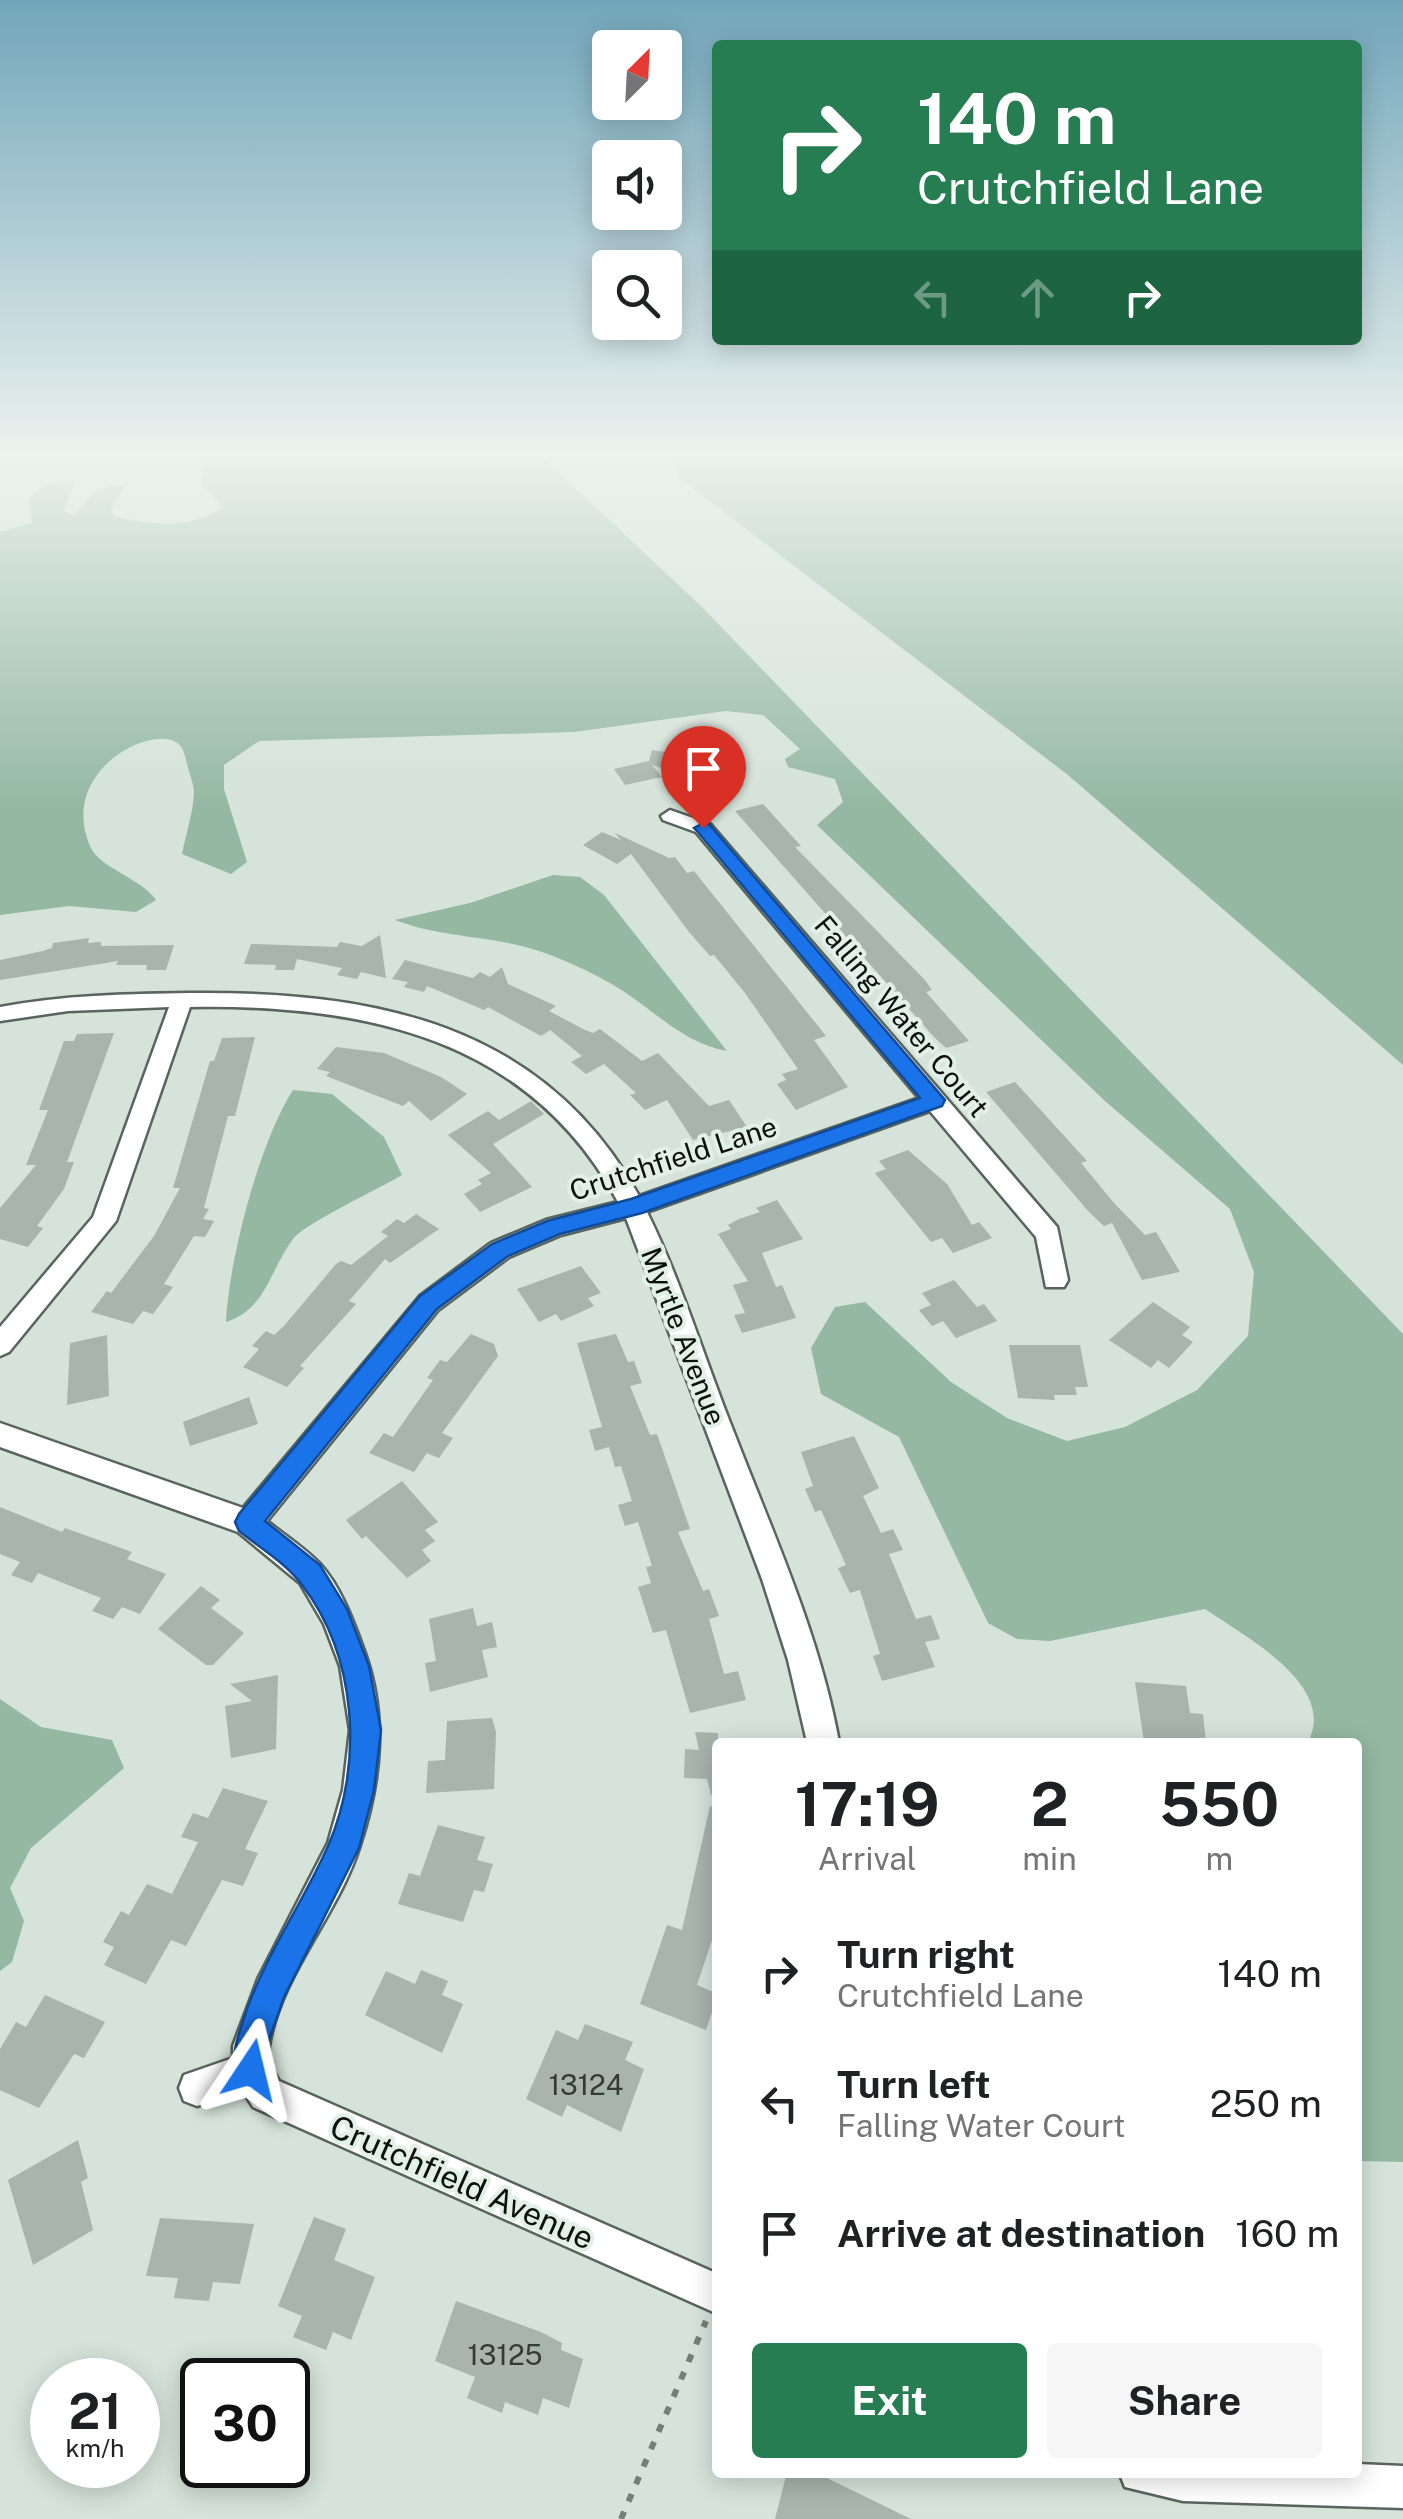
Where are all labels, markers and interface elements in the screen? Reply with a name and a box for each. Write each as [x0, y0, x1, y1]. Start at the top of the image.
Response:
north arrow [592, 30, 682, 120]
map controls [592, 30, 682, 340]
text: 140 m [917, 77, 1116, 160]
icon: right [752, 80, 882, 210]
button: sound [592, 140, 682, 230]
text: Crutchfield Lane [917, 161, 1264, 214]
button: search [592, 250, 682, 340]
icon: left [905, 270, 960, 325]
icon: ahead [1010, 270, 1065, 325]
icon: right [1115, 270, 1170, 325]
pin [661, 726, 746, 829]
icon: arrive [676, 741, 731, 796]
street label: Falling Water Court [808, 909, 996, 1123]
street label: Crutchfield Lane [565, 1109, 781, 1207]
street label: Myrtle Avenue [635, 1242, 733, 1430]
text: 17:19 [795, 1769, 939, 1840]
text: 2 [1030, 1769, 1069, 1840]
text: 550 [1159, 1769, 1279, 1840]
text: Arrival [818, 1840, 917, 1877]
text: min [1022, 1840, 1077, 1877]
text: m [1205, 1840, 1233, 1877]
text: Turn right [837, 1932, 1015, 1977]
icon: right [752, 1946, 807, 2001]
text: 140 m [1217, 1951, 1322, 1996]
text: Crutchfield Lane [837, 1977, 1084, 2014]
position arrow [199, 2018, 303, 2122]
text: Turn left [837, 2062, 991, 2107]
house number: 13124 [549, 2068, 623, 2101]
icon: left [752, 2076, 807, 2131]
text: 250 m [1210, 2081, 1322, 2126]
street label: Crutchfield Avenue [325, 2107, 599, 2257]
text: Falling Water Court [837, 2107, 1126, 2144]
icon: arrive [752, 2206, 807, 2261]
text: Arrive at destination [837, 2211, 1205, 2256]
text: 160 m [1235, 2211, 1339, 2256]
house number: 13125 [467, 2338, 543, 2371]
button: Exit [752, 2343, 1027, 2458]
button: Share [1047, 2343, 1322, 2458]
speed limit sign: 30 [180, 2358, 310, 2488]
text: 21 [68, 2381, 122, 2440]
text: km/h [66, 2433, 124, 2463]

